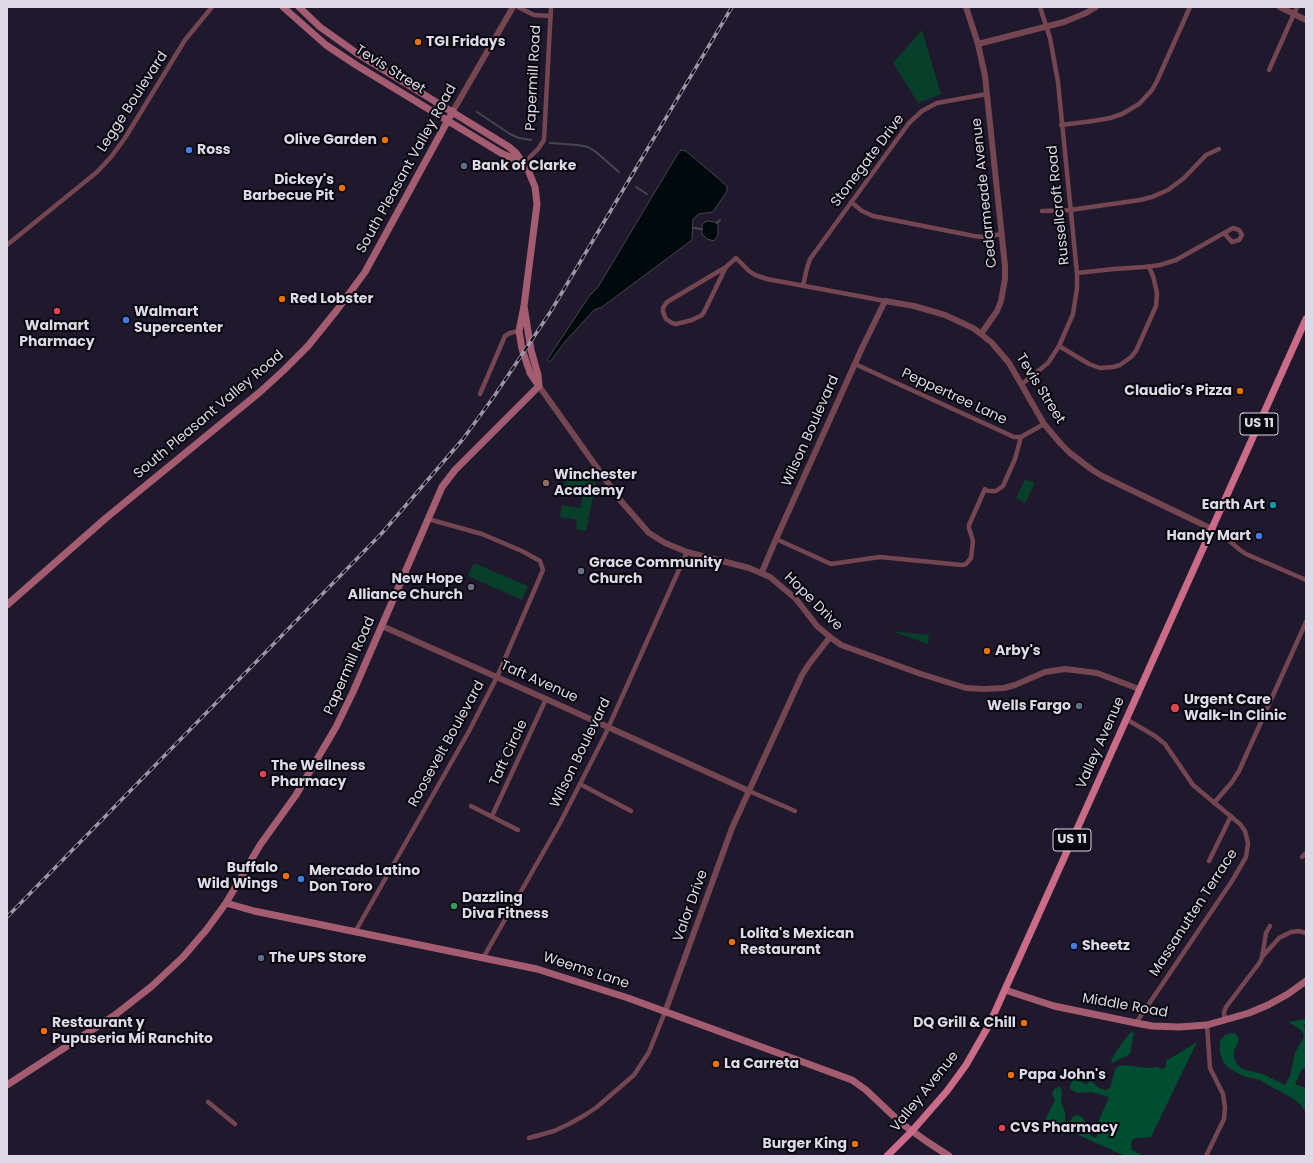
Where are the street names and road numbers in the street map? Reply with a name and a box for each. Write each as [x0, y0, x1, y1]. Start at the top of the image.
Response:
street label: Papermill Road [523, 25, 545, 131]
street label: Tevis Street [352, 42, 428, 98]
street label: Legge Boulevard [94, 48, 172, 156]
street label: South Pleasant Valley Road [353, 82, 461, 256]
street label: Stonegate Drive [828, 111, 908, 211]
street label: Cedarmeade Avenue [969, 117, 1001, 269]
street label: Russellcroft Road [1044, 144, 1074, 266]
street label: South Pleasant Valley Road [131, 347, 287, 483]
street label: Tevis Street [1012, 351, 1068, 427]
street label: Peppertree Lane [899, 365, 1009, 429]
street label: Wilson Boulevard [779, 373, 843, 489]
road number: US 11 [1240, 413, 1278, 435]
street label: Hope Drive [780, 569, 846, 635]
street label: Papermill Road [321, 614, 379, 718]
street label: Taft Avenue [498, 657, 580, 707]
street label: Roosevelt Boulevard [405, 678, 489, 810]
street label: Wilson Boulevard [547, 695, 615, 811]
street label: Valley Avenue [1073, 695, 1129, 791]
street label: Taft Circle [486, 717, 532, 789]
road number: US 11 [1053, 829, 1091, 851]
street label: Massanutten Terrace [1147, 846, 1241, 980]
street label: Valor Drive [670, 868, 712, 944]
street label: Weems Lane [541, 949, 631, 993]
street label: Middle Road [1081, 990, 1169, 1022]
street label: Valley Avenue [887, 1048, 963, 1136]

